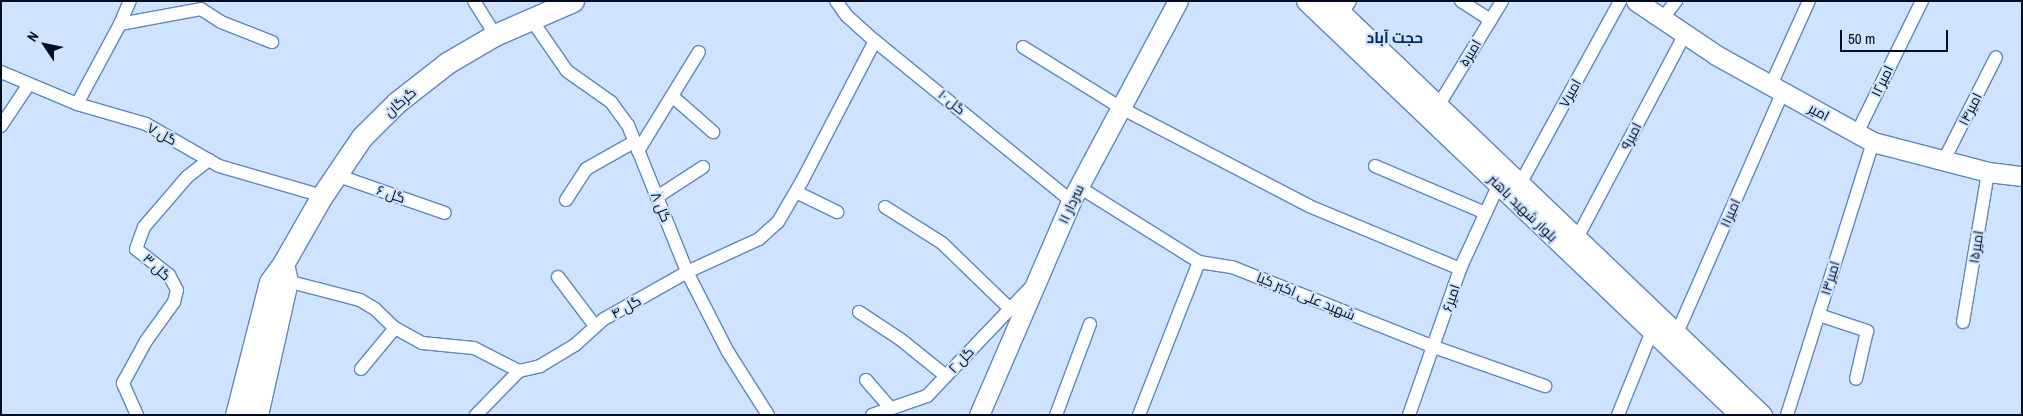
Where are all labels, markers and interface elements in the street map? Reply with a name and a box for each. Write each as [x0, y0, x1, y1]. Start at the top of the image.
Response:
north arrow [20, 20, 70, 70]
scale bar [1843, 20, 1950, 52]
text: N [23, 28, 42, 45]
text: 50 m [1848, 28, 1875, 49]
district label: حجت آباد [1367, 29, 1423, 47]
street label: امیر۵ [1455, 36, 1485, 70]
street label: امیر۱۲ [1867, 63, 1897, 99]
street label: امیر۷ [1555, 76, 1585, 110]
street label: گرگان [381, 84, 419, 120]
street label: گل ۱۰ [935, 86, 969, 118]
street label: امیر۱۴ [1955, 90, 1985, 128]
street label: امیر [1806, 100, 1832, 124]
street label: گل ۷ [144, 119, 180, 149]
street label: امیر۹ [1617, 120, 1645, 152]
street label: بلوار شهید باهنر [1485, 171, 1561, 245]
street label: گل ۶ [374, 181, 408, 207]
street label: سردار ۱۱ [1055, 182, 1087, 226]
street label: گل ۸ [647, 189, 675, 225]
street label: امیر۱۱ [1716, 196, 1744, 230]
street label: امیر۱۵ [1965, 229, 1987, 265]
street label: گل ۳ [140, 250, 174, 284]
street label: امیر۱۳ [1817, 259, 1843, 297]
street label: شهید علی اکبر کیا [1254, 269, 1358, 323]
street label: امیر۶ [1439, 282, 1463, 314]
street label: گل ۴ [608, 292, 644, 322]
street label: گل ۲ [945, 343, 977, 377]

